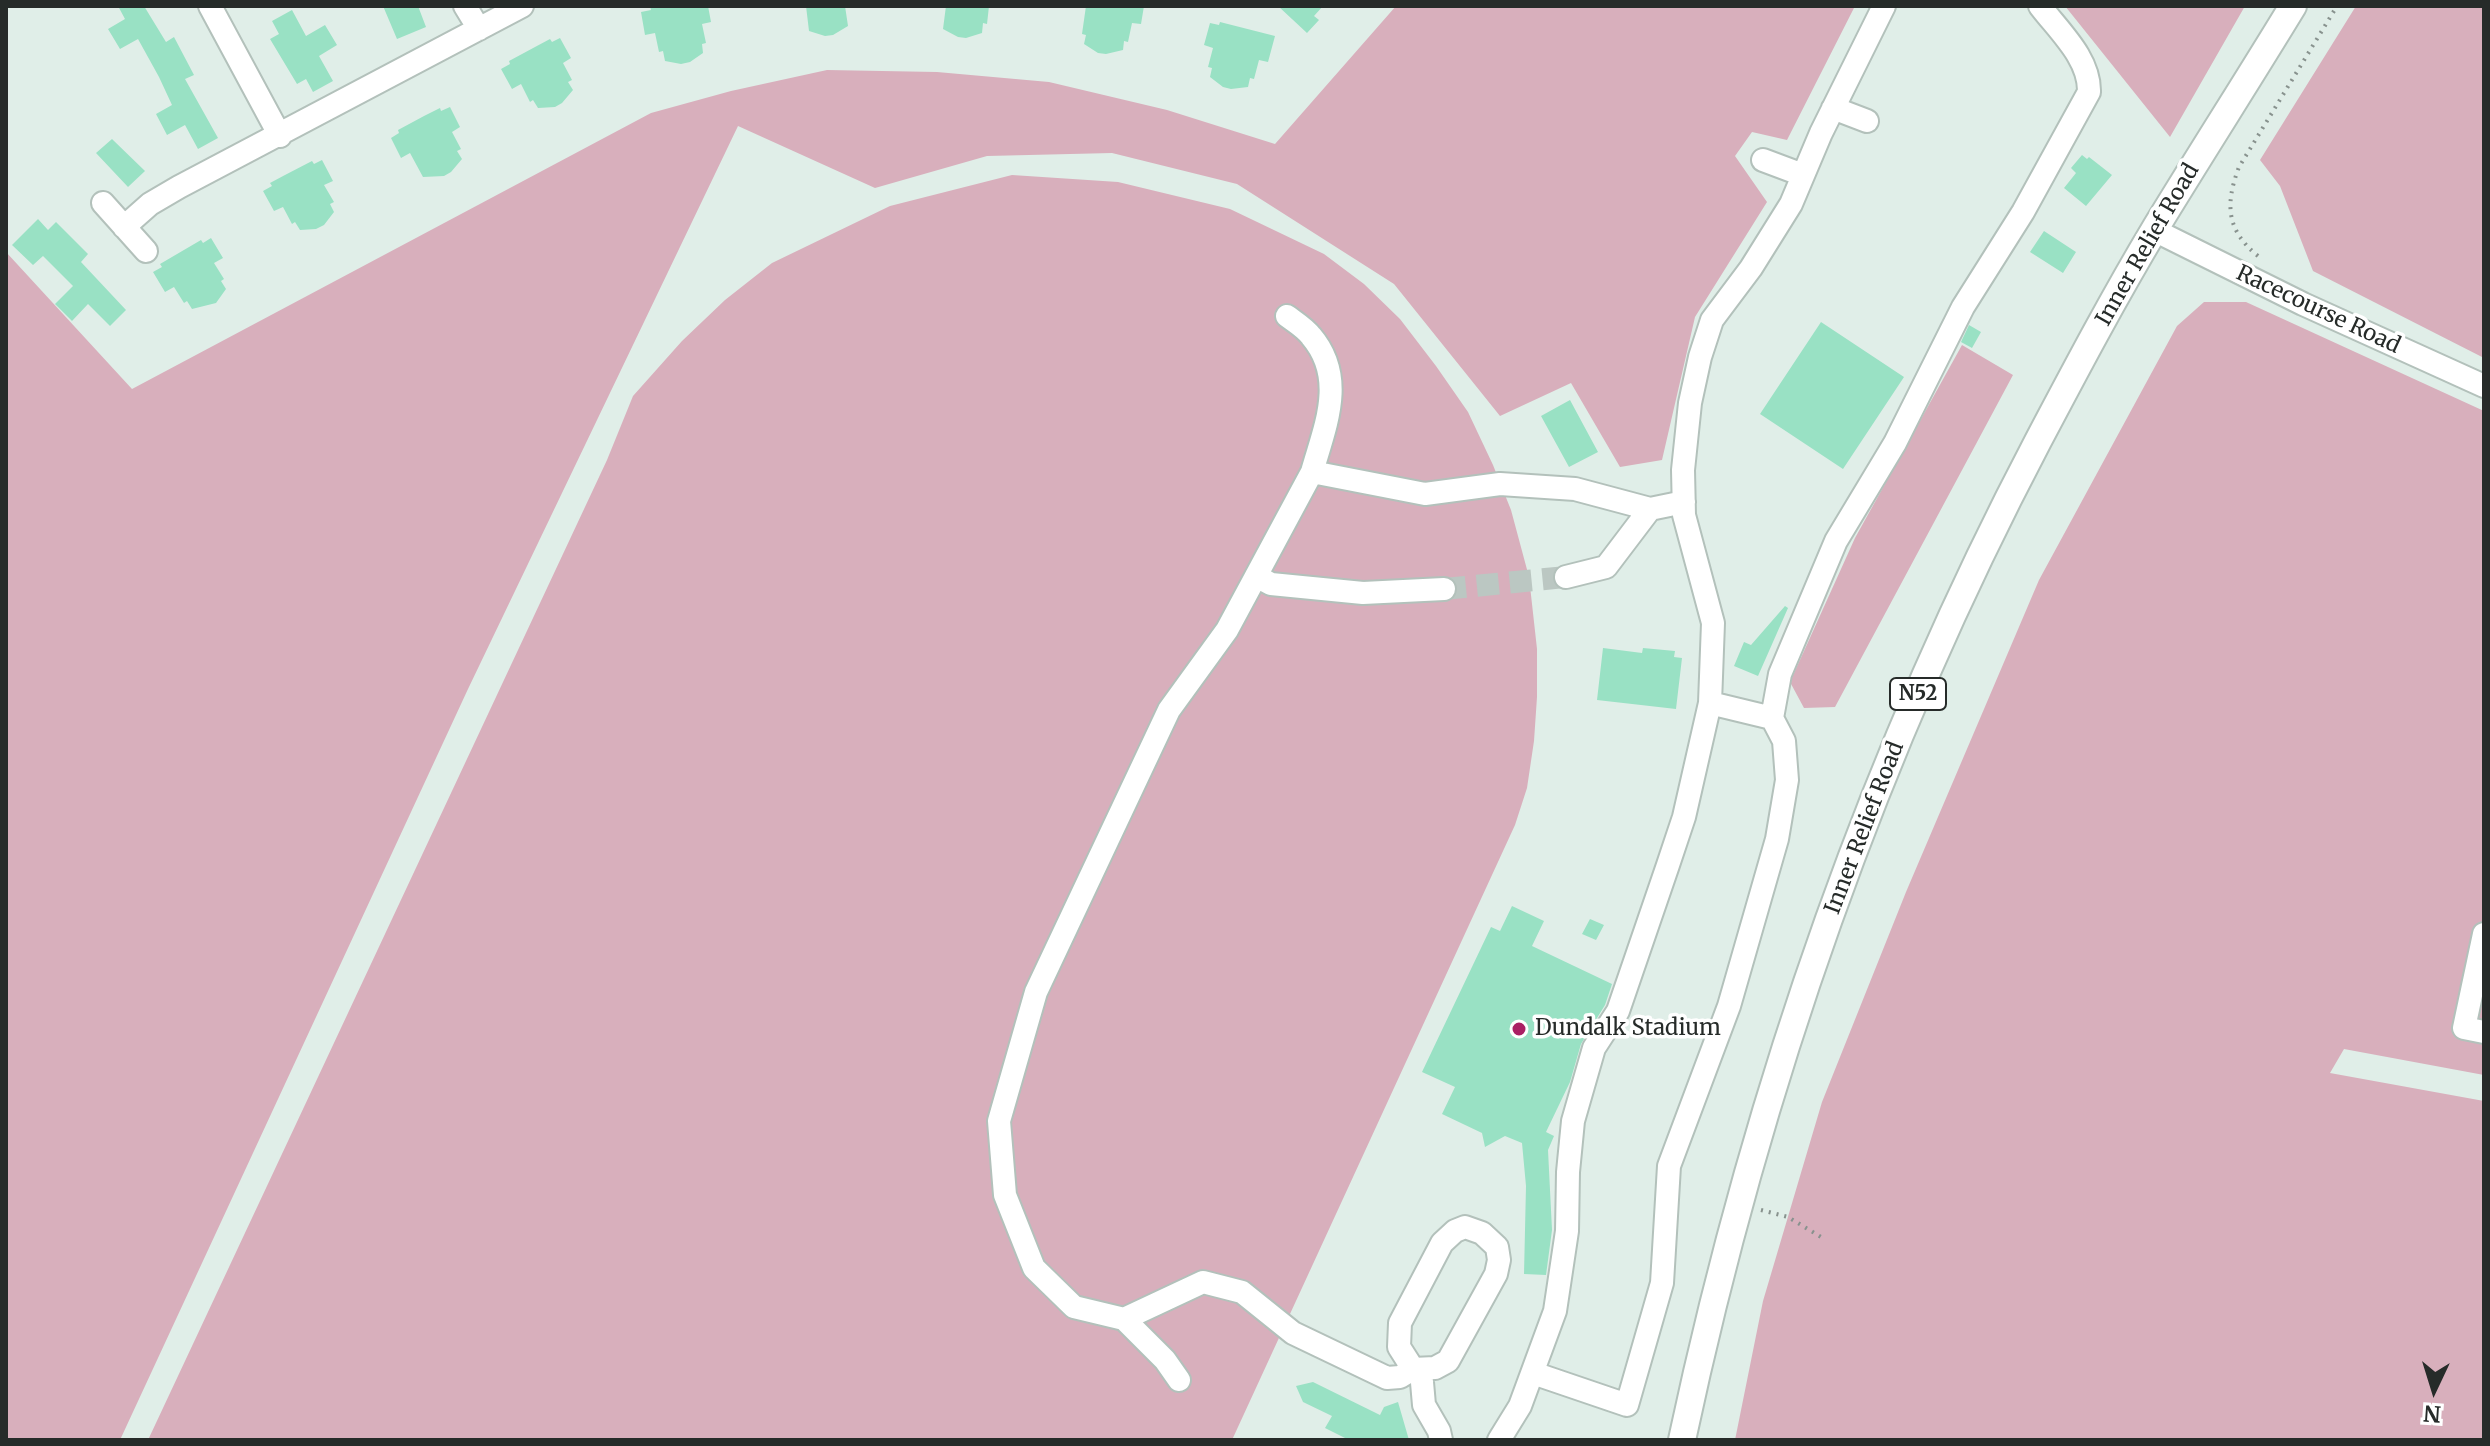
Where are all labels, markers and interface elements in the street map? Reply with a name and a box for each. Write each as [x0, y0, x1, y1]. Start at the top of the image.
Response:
street label: Inner Relief Road [2091, 159, 2205, 331]
street label: Racecourse Road [2232, 260, 2404, 360]
road number: N52 [1890, 678, 1946, 710]
street label: Inner Relief Road [1820, 738, 1910, 918]
place label: Dundalk Stadium [1535, 1016, 1721, 1042]
marker: Dundalk Stadium [1510, 1020, 1528, 1038]
north arrow [2394, 1350, 2474, 1430]
text: N [2423, 1399, 2442, 1429]

